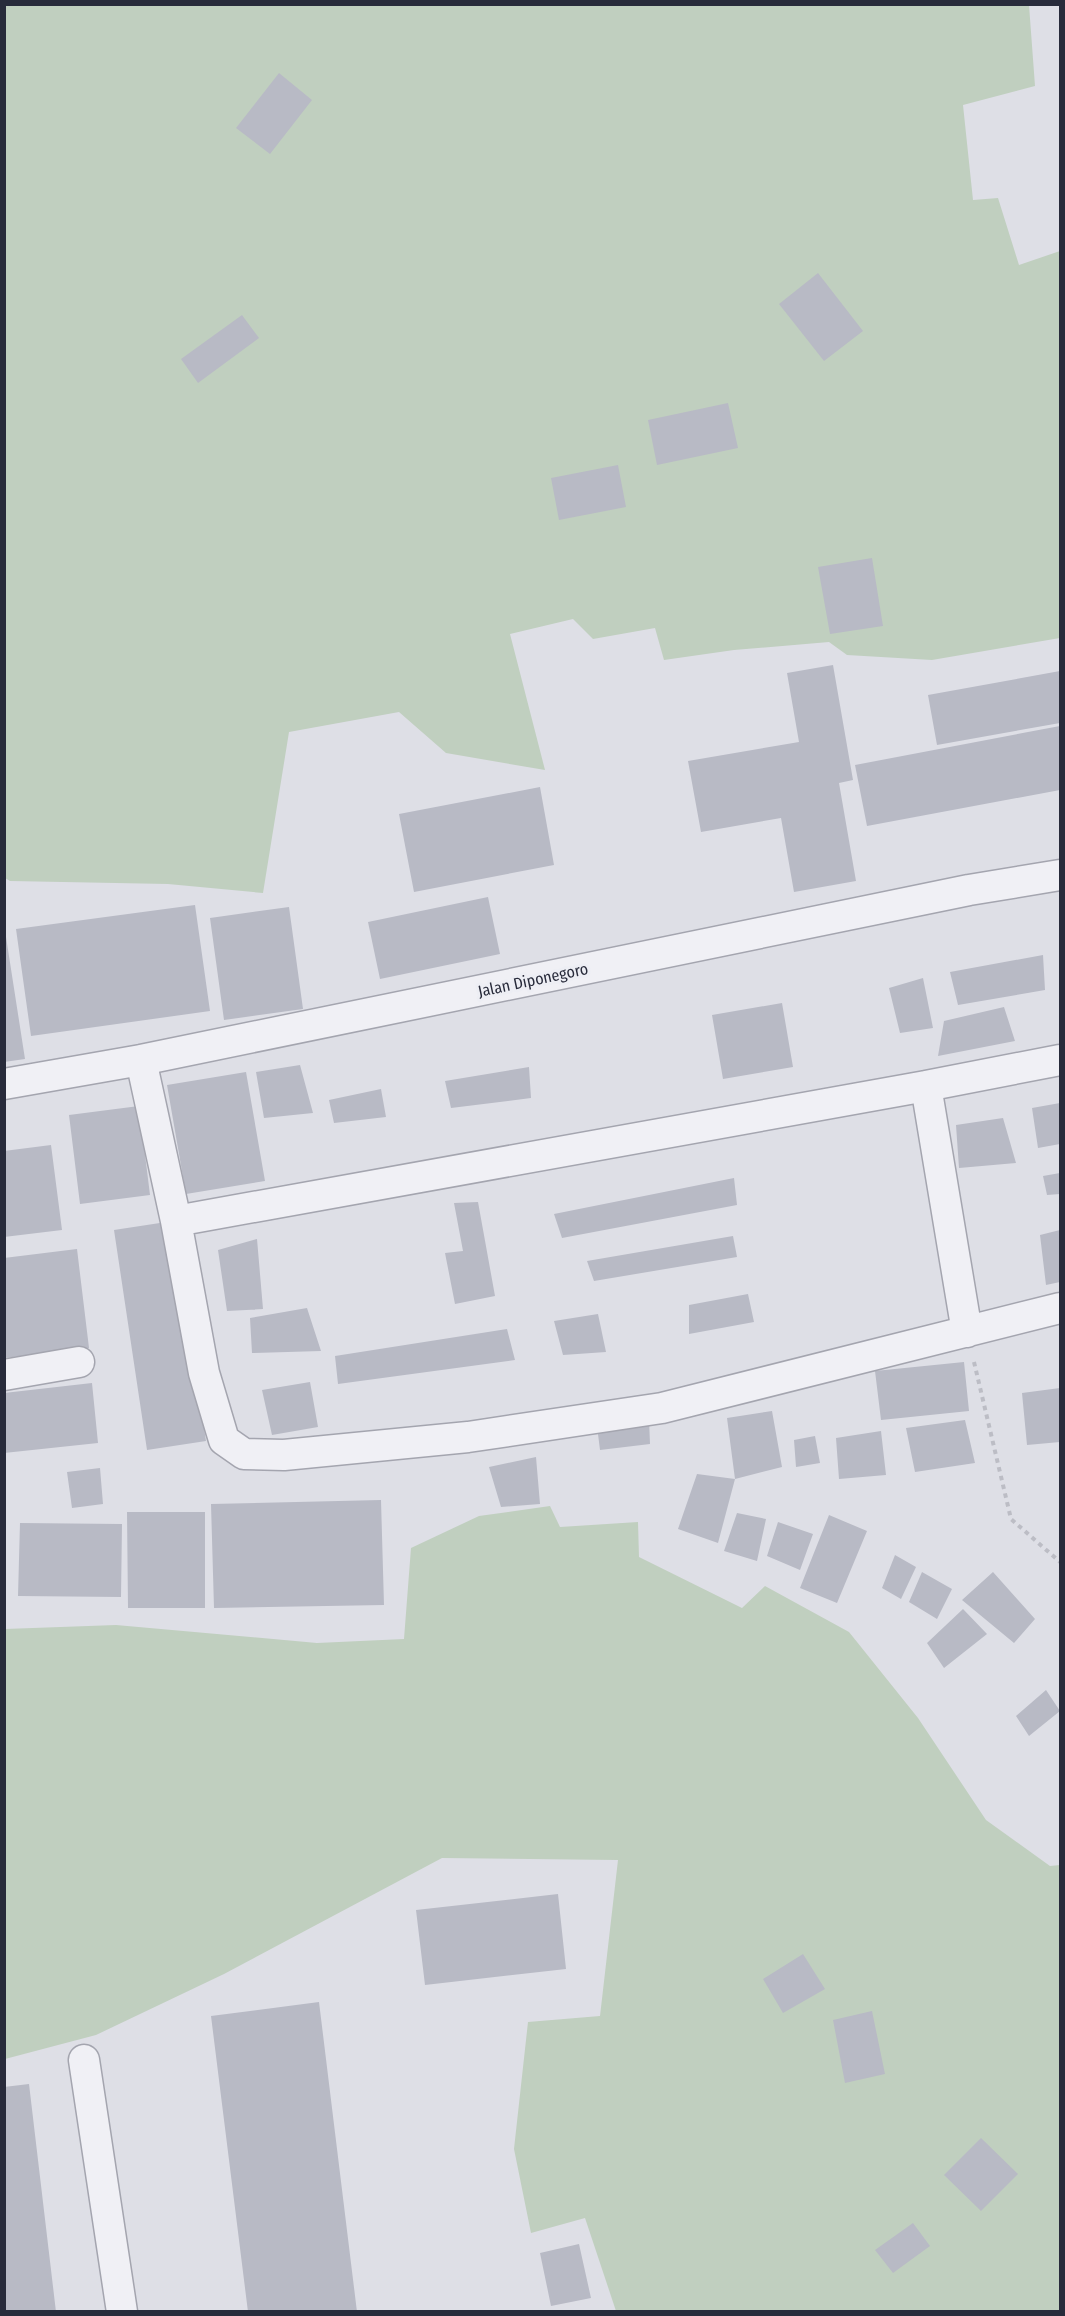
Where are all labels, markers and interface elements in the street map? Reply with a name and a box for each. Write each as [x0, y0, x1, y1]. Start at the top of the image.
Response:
street label: Jalan Diponegoro [476, 959, 590, 1001]

